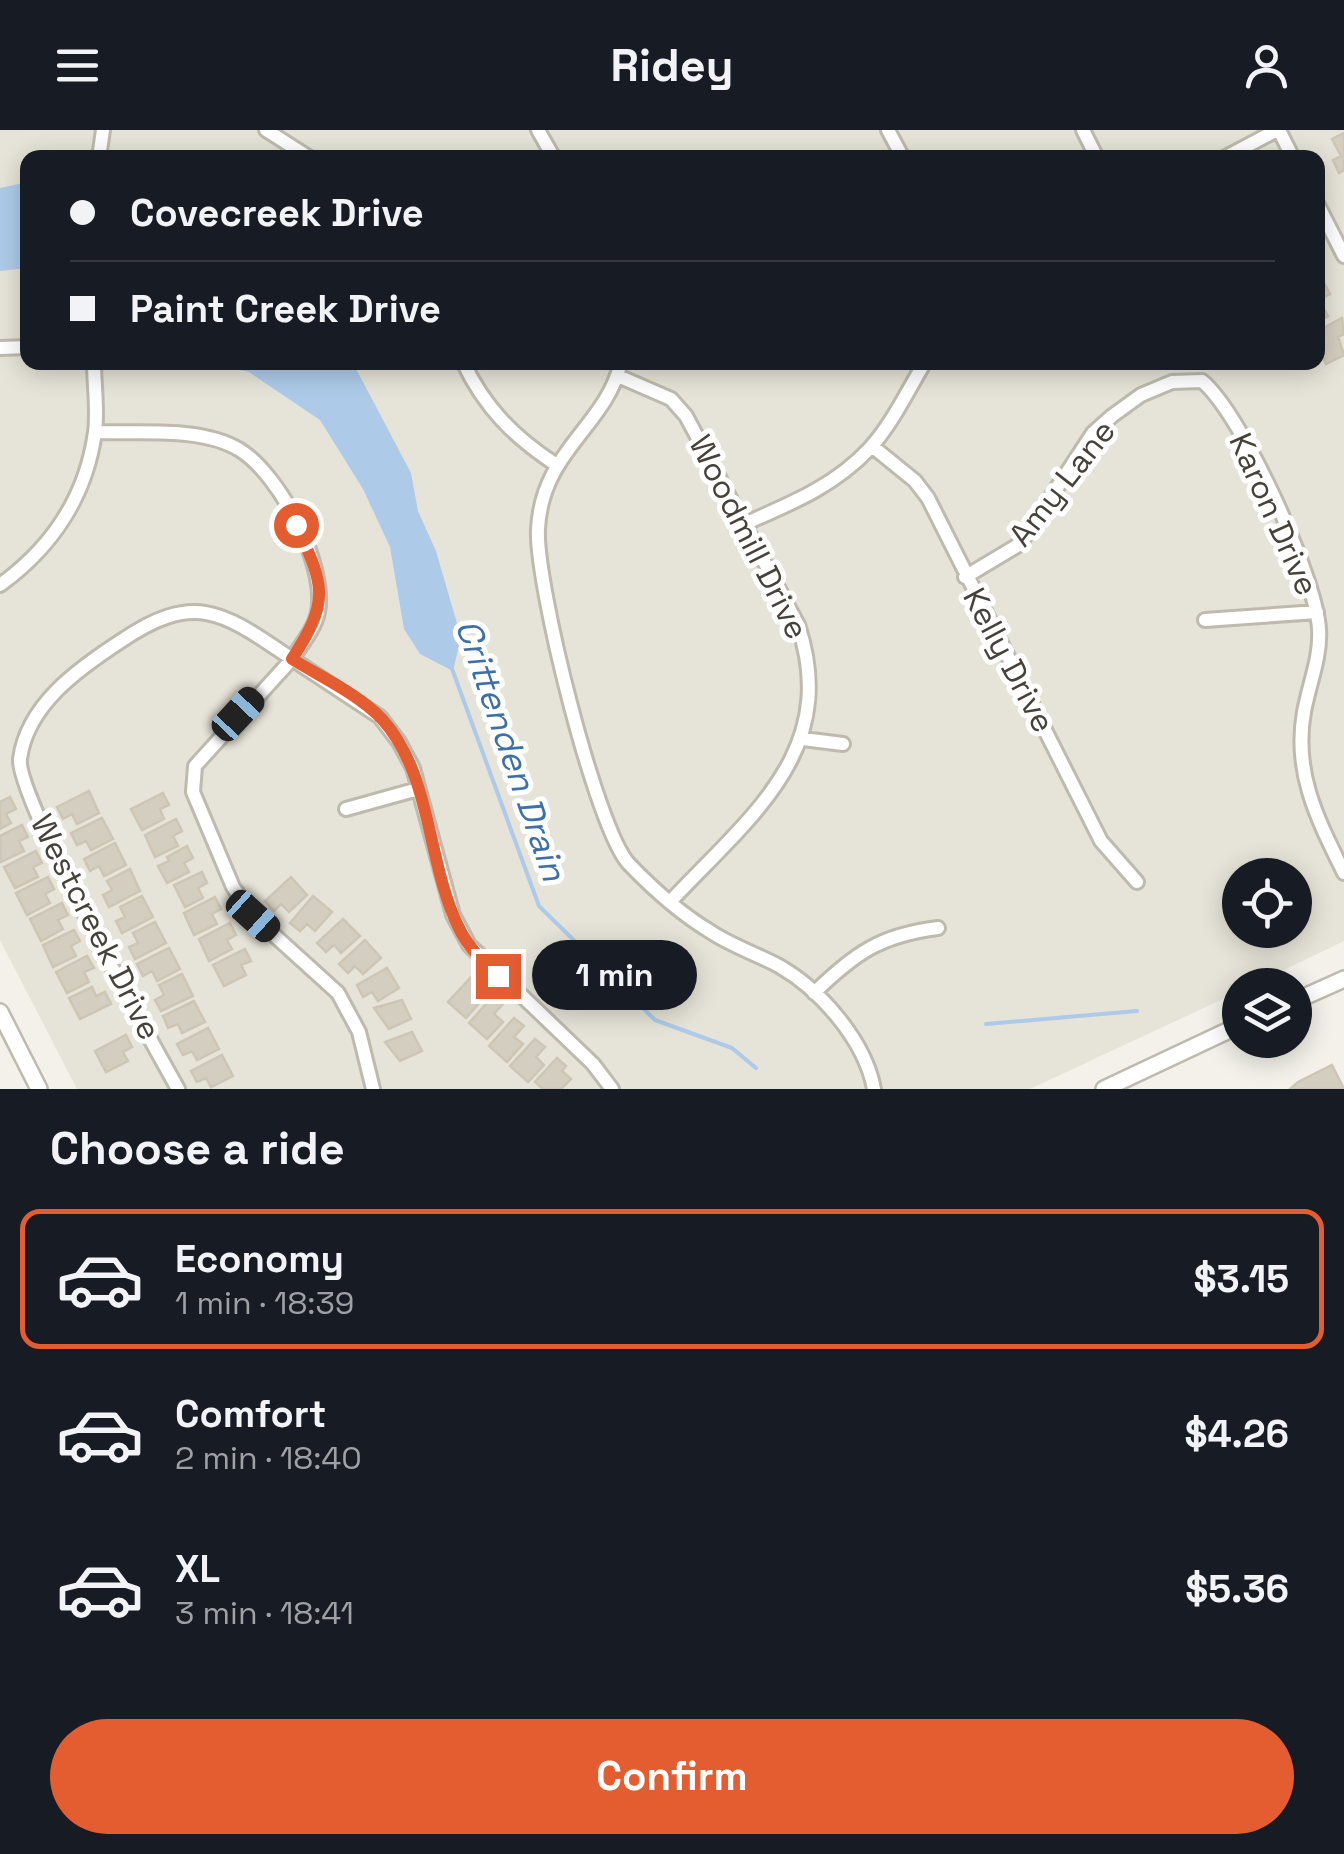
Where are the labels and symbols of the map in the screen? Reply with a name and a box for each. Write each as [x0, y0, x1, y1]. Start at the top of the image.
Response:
street label: Amy Lane [1000, 412, 1124, 554]
street label: Karon Drive [1220, 427, 1328, 601]
street label: Woodmill Drive [680, 428, 818, 646]
route start [274, 503, 319, 548]
street label: Kelly Drive [954, 581, 1064, 739]
water label: Crittenden Drain [446, 614, 576, 887]
car [207, 682, 269, 746]
street label: Westcreek Drive [22, 808, 170, 1046]
car [221, 885, 285, 947]
callout: 1 min [533, 941, 698, 1011]
route end [476, 954, 521, 999]

